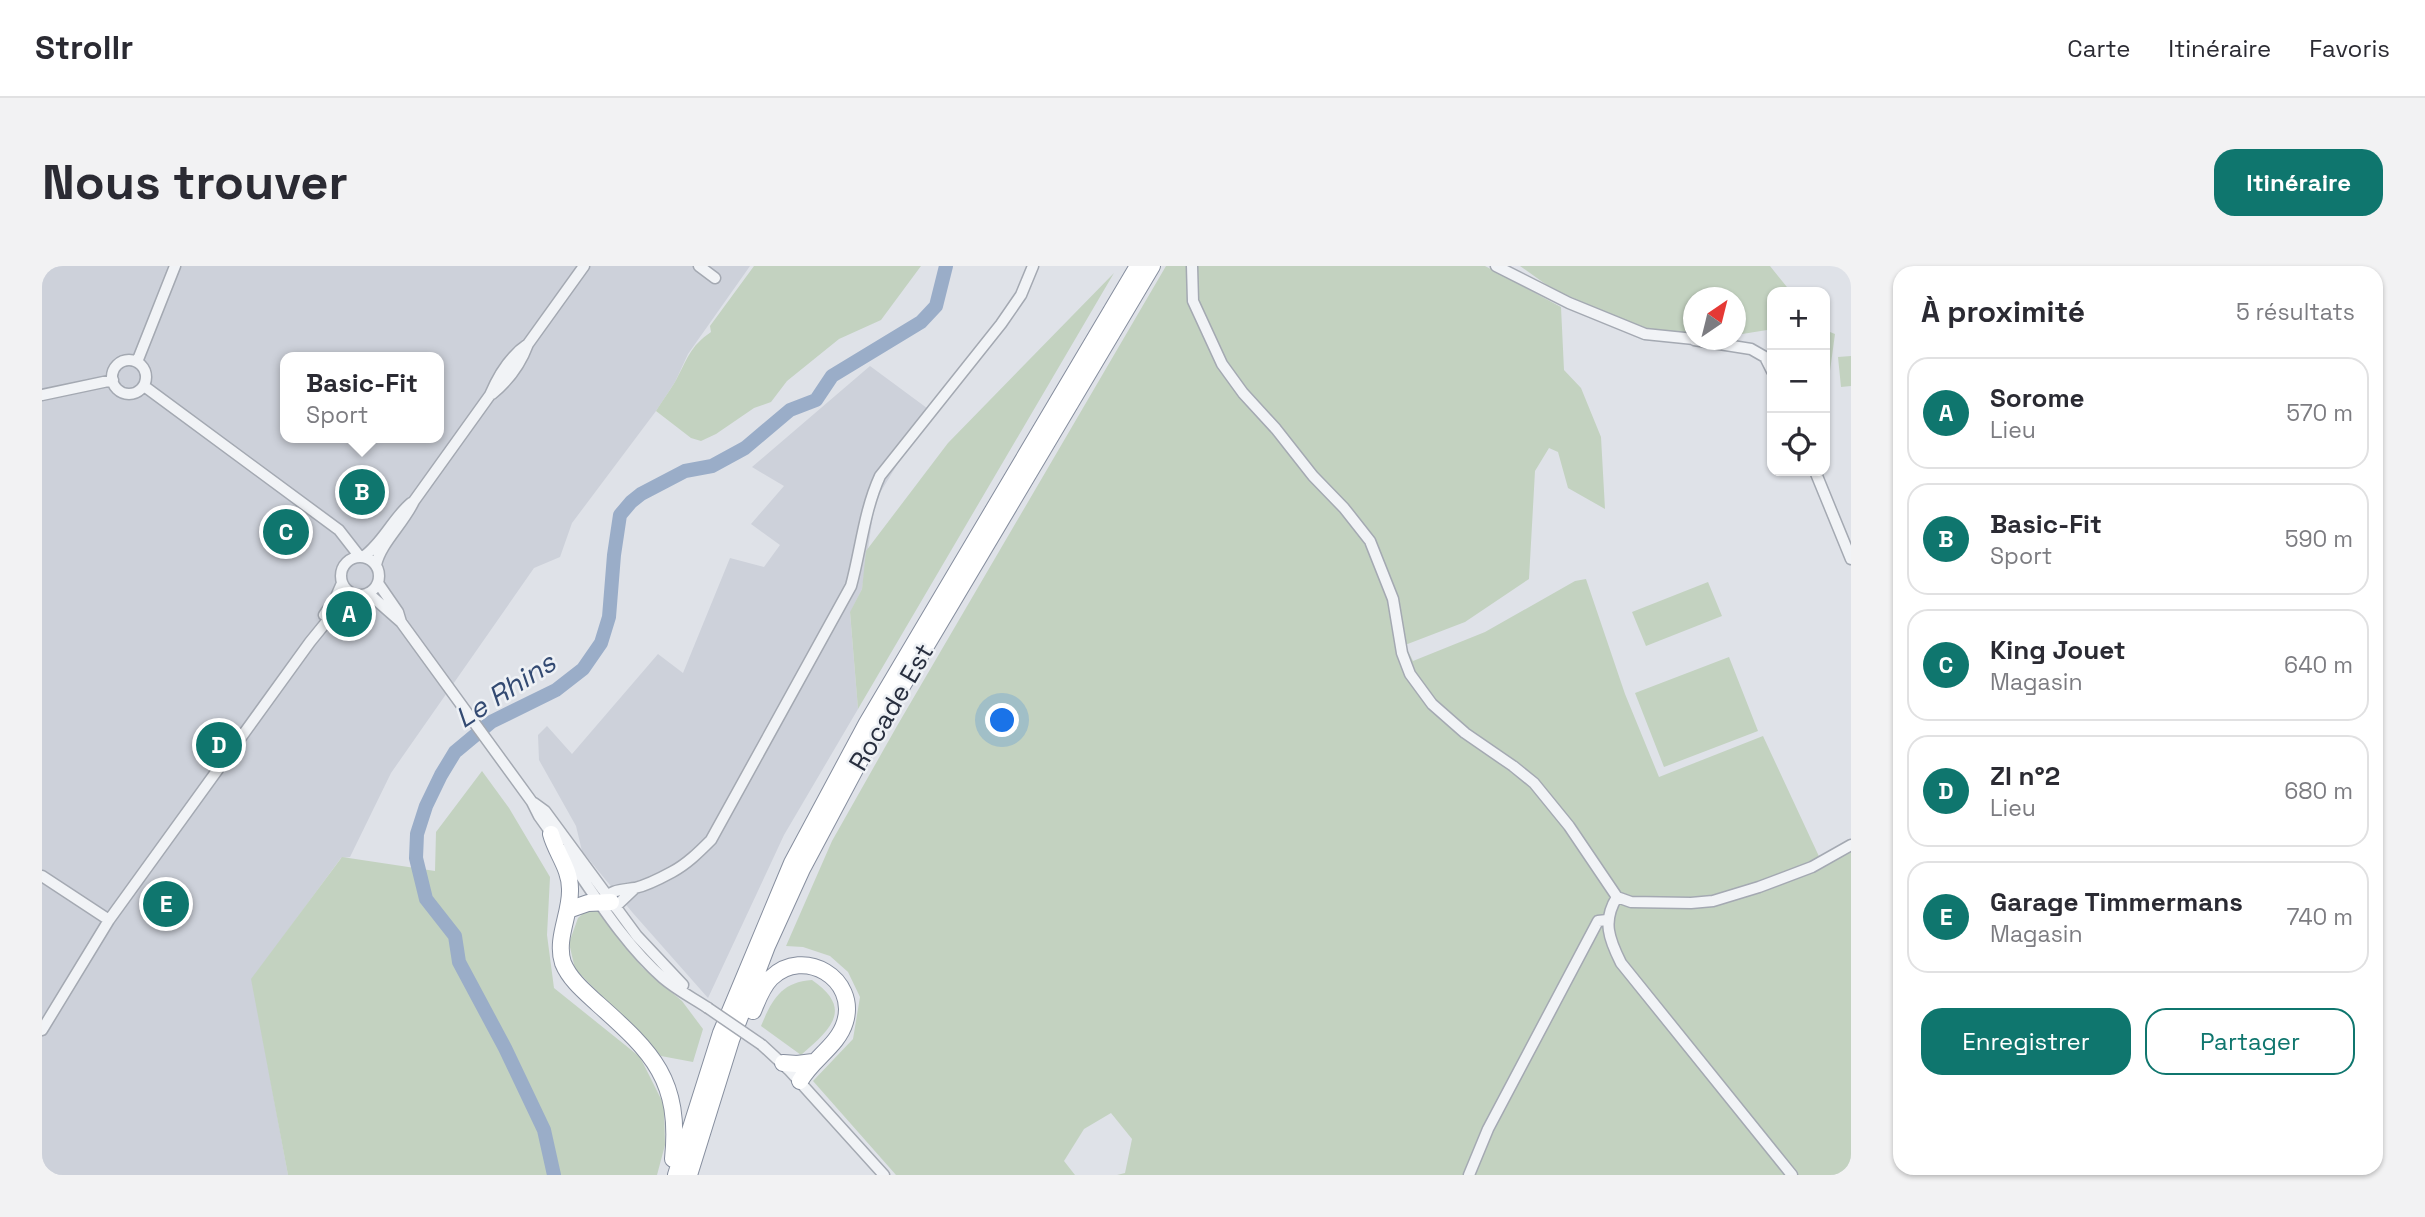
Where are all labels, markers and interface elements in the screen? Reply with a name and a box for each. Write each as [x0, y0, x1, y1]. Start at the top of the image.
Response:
text: Strollr [35, 27, 133, 69]
text: Carte [2067, 33, 2130, 64]
text: Itinéraire [2168, 33, 2271, 64]
text: Favoris [2309, 33, 2390, 64]
button: Itinéraire [2214, 149, 2383, 216]
text: Nous trouver [42, 151, 348, 213]
north arrow [1683, 287, 1746, 350]
map controls [1767, 287, 1830, 476]
button: + [1767, 287, 1830, 350]
text: À proximité [1921, 292, 2085, 331]
text: 5 résultats [2236, 297, 2355, 327]
button: − [1767, 350, 1830, 413]
popup [280, 352, 444, 443]
text: Basic-Fit [306, 366, 418, 400]
text: Sorome [1990, 381, 2085, 415]
text: A [1939, 398, 1953, 428]
text: 570 m [2286, 398, 2353, 428]
text: Sport [306, 400, 368, 430]
button: locate [1767, 413, 1830, 476]
text: Lieu [1990, 415, 2036, 445]
pin: B [339, 466, 385, 518]
pin: C [263, 506, 309, 558]
text: Basic-Fit [1990, 507, 2102, 541]
text: B [1938, 524, 1954, 554]
text: 590 m [2285, 524, 2353, 554]
text: Sport [1990, 541, 2052, 571]
pin: A [326, 588, 372, 640]
text: King Jouet [1990, 633, 2126, 667]
street label: Rocade Est [841, 637, 941, 777]
water label: Le Rhins [448, 644, 563, 736]
text: C [1939, 650, 1953, 680]
text: 640 m [2284, 650, 2353, 680]
text: Magasin [1990, 667, 2083, 697]
your location [985, 703, 1019, 737]
pin: D [196, 719, 242, 771]
text: ZI n°2 [1990, 759, 2060, 793]
text: D [1938, 776, 1954, 806]
text: 680 m [2284, 776, 2353, 806]
text: Lieu [1990, 793, 2036, 823]
pin: E [143, 878, 189, 930]
text: Garage Timmermans [1990, 885, 2243, 919]
text: E [1940, 902, 1952, 932]
text: 740 m [2287, 902, 2353, 932]
text: Magasin [1990, 919, 2083, 949]
button: Enregistrer [1921, 1008, 2131, 1075]
button: Partager [2145, 1008, 2355, 1075]

